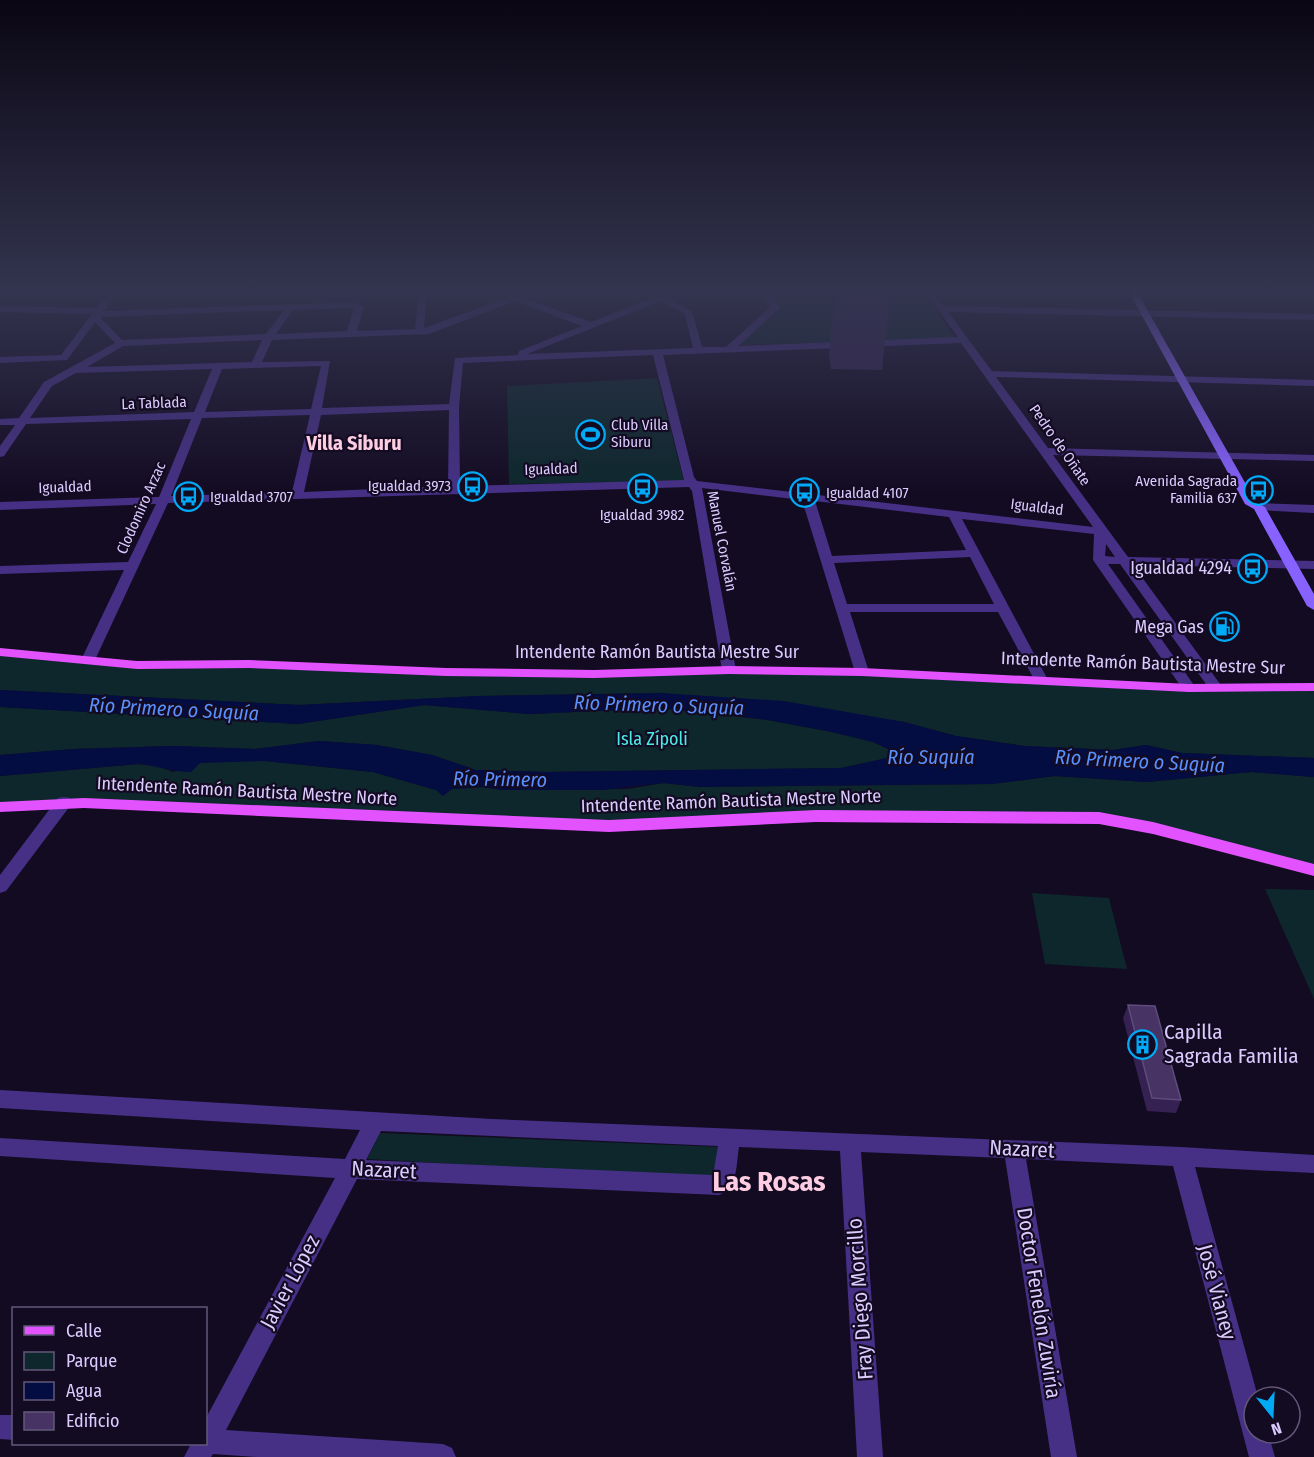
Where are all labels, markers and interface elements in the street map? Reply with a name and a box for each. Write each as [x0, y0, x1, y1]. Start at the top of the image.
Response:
street label: La Tablada [121, 393, 187, 413]
street label: Pedro de Oñate [1025, 401, 1095, 489]
place label: Club Villa Siburu [611, 416, 668, 451]
sports icon: Club Villa Siburu [574, 418, 606, 450]
district label: Villa Siburu [305, 431, 402, 455]
street label: Clodomiro Arzac [113, 458, 170, 557]
street label: Igualdad [524, 459, 578, 479]
bus stop icon: Igualdad 3973 [456, 470, 488, 502]
bus stop icon: Igualdad 3982 [626, 472, 658, 504]
place label: Avenida Sagrada Familia 637 [1135, 472, 1237, 507]
bus stop icon: Avenida Sagrada Familia 637 [1242, 474, 1274, 506]
street label: Igualdad [38, 477, 92, 497]
place label: Igualdad 3973 [368, 477, 451, 495]
bus stop icon: Igualdad 4107 [789, 477, 821, 509]
bus stop icon: Igualdad 3707 [173, 481, 205, 513]
place label: Igualdad 4107 [826, 484, 909, 502]
place label: Igualdad 3707 [210, 488, 293, 506]
street label: Manuel Corvalán [703, 489, 741, 593]
street label: Igualdad [1009, 495, 1065, 519]
place label: Igualdad 3982 [600, 506, 685, 524]
bus stop icon: Igualdad 4294 [1237, 552, 1269, 584]
place label: Igualdad 4294 [1130, 557, 1232, 579]
fuel station icon: Mega Gas [1209, 611, 1241, 643]
place label: Mega Gas [1134, 616, 1204, 638]
street label: Intendente Ramón Bautista Mestre Sur [515, 641, 800, 663]
street label: Intendente Ramón Bautista Mestre Sur [1001, 647, 1286, 679]
water label: Río Primero o Suquía [573, 690, 745, 720]
water label: Río Primero o Suquía [88, 693, 260, 725]
park label: Isla Zípoli [616, 728, 688, 750]
water label: Río Suquía [887, 745, 975, 769]
water label: Río Primero o Suquía [1054, 745, 1226, 777]
water label: Río Primero [453, 766, 547, 792]
street label: Intendente Ramón Bautista Mestre Norte [96, 772, 398, 810]
street label: Intendente Ramón Bautista Mestre Norte [580, 785, 882, 817]
place label: Capilla Sagrada Familia [1164, 1019, 1299, 1069]
building icon: Capilla Sagrada Familia [1127, 1028, 1159, 1060]
street label: Nazaret [989, 1134, 1055, 1164]
street label: Nazaret [351, 1155, 417, 1185]
district label: Las Rosas [712, 1165, 826, 1198]
street label: Doctor Fenelón Zuviría [1011, 1206, 1067, 1400]
street label: Fray Diego Morcillo [841, 1217, 879, 1381]
street label: Javier López [254, 1231, 326, 1333]
street label: José Vianey [1192, 1241, 1242, 1343]
legend [12, 1307, 207, 1445]
text: Calle [66, 1320, 102, 1342]
text: Parque [66, 1350, 117, 1372]
text: Agua [66, 1380, 102, 1402]
north arrow [1242, 1385, 1302, 1445]
text: Edificio [66, 1410, 119, 1432]
text: N [1269, 1418, 1284, 1439]

